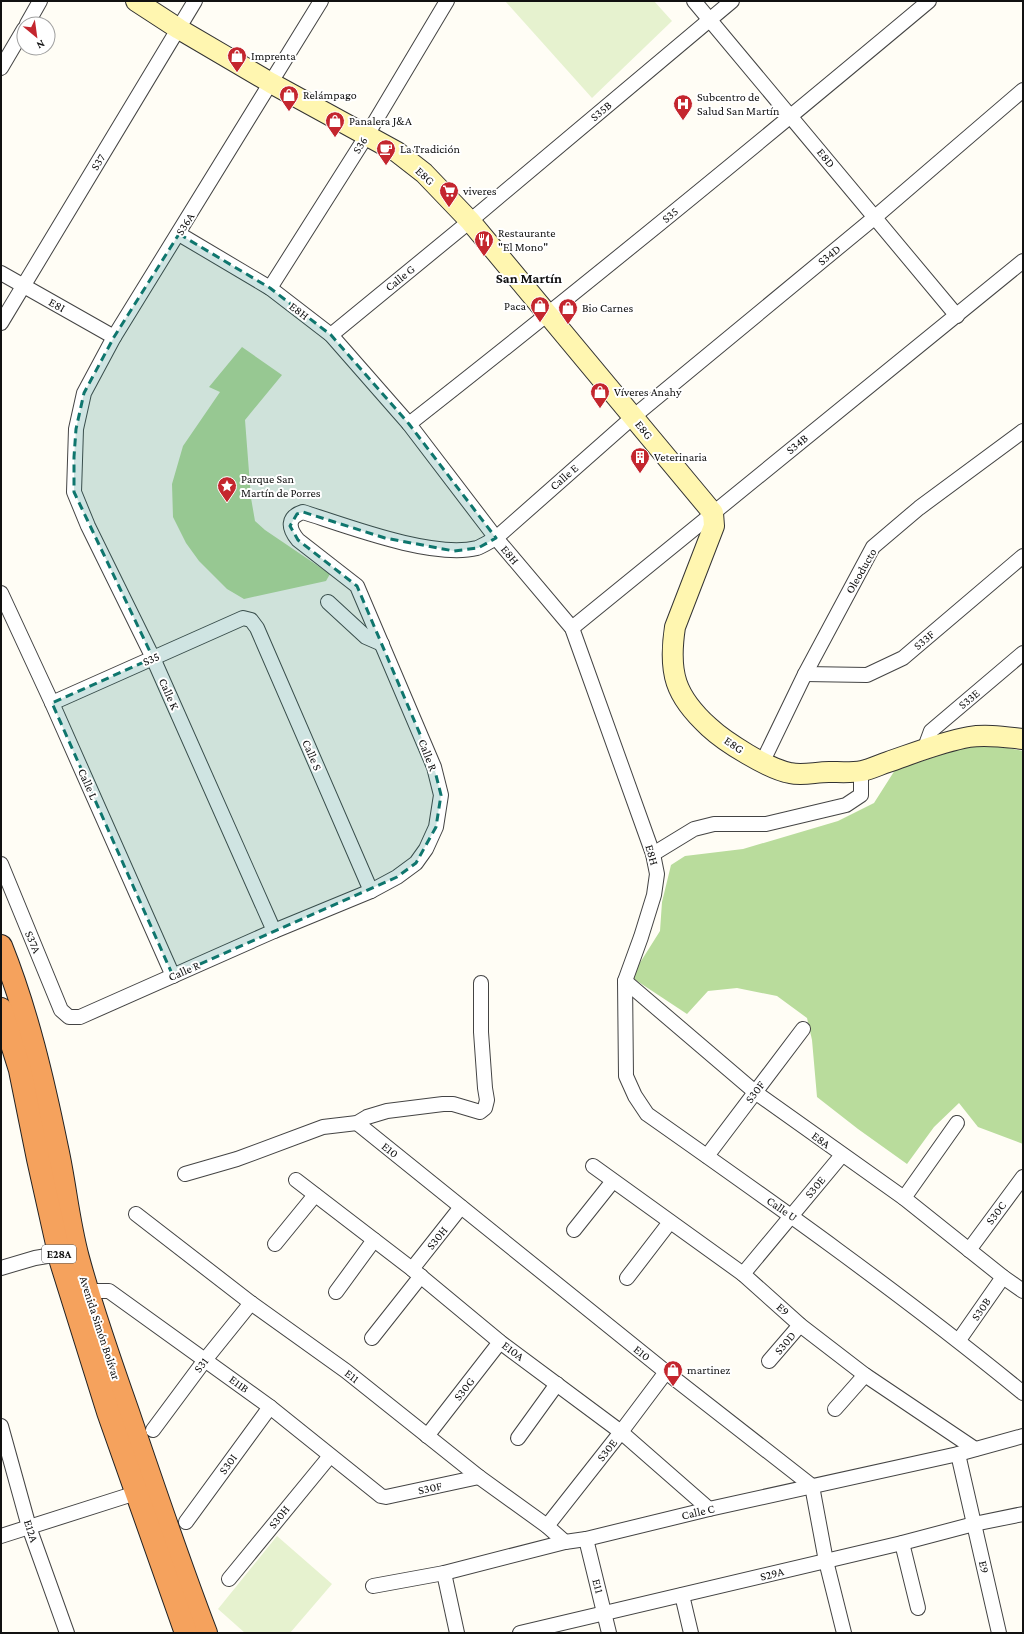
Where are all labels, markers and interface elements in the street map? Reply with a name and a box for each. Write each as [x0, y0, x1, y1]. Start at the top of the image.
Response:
north arrow [16, 16, 56, 56]
text: N [34, 38, 47, 52]
shop icon: Imprenta [226, 45, 248, 73]
place label: Imprenta [251, 49, 296, 63]
shop icon: Relámpago [278, 84, 300, 112]
place label: Relámpago [303, 88, 357, 102]
place label: Subcentro de Salud San Martín [697, 90, 780, 118]
hospital icon: Subcentro de Salud San Martín [672, 93, 694, 121]
street label: S35B [587, 98, 615, 124]
shop icon: Panalera J&A [324, 110, 346, 138]
place label: Panalera J&A [349, 114, 412, 128]
street label: S36 [349, 134, 371, 156]
cafe icon: La Tradición [375, 138, 397, 166]
place label: La Tradición [400, 142, 460, 156]
street label: E8D [814, 145, 838, 171]
street label: S37 [88, 151, 109, 173]
street label: E8G [413, 164, 438, 188]
supermarket icon: viveres [438, 180, 460, 208]
place label: viveres [462, 184, 497, 198]
street label: S35 [659, 204, 681, 226]
street label: S36A [173, 210, 197, 238]
place label: Restaurante "El Mono" [498, 226, 556, 254]
restaurant icon: Restaurante "El Mono" [473, 229, 495, 257]
street label: S34D [815, 242, 843, 268]
street label: Calle G [382, 262, 418, 294]
district label: San Martín [496, 270, 562, 286]
street label: E8I [46, 295, 68, 315]
shop icon: Paca [529, 295, 551, 323]
shop icon: Bio Carnes [557, 297, 579, 325]
street label: E8H [286, 299, 312, 323]
place label: Paca [504, 299, 526, 313]
place label: Bio Carnes [582, 301, 633, 315]
shop icon: Víveres Anahy [589, 381, 611, 409]
place label: Víveres Anahy [614, 385, 682, 399]
street label: E8G [632, 418, 656, 443]
street label: S34B [783, 431, 811, 457]
building icon: Veterinaria [629, 446, 651, 474]
place label: Veterinaria [654, 450, 708, 464]
street label: Calle E [547, 461, 581, 493]
place label: Parque San Martín de Porres [241, 472, 321, 500]
place icon: Parque San Martín de Porres [216, 475, 238, 503]
street label: E8H [498, 543, 522, 568]
street label: Oleoducto [842, 546, 880, 596]
street label: S33F [911, 627, 937, 653]
street label: S35 [140, 649, 162, 669]
street label: Calle K [156, 676, 182, 712]
street label: S33E [956, 686, 983, 712]
street label: E8G [722, 733, 747, 757]
street label: Calle R [416, 737, 441, 773]
street label: Calle S [299, 738, 325, 773]
street label: Calle L [75, 766, 101, 802]
street label: E8H [642, 843, 662, 867]
street label: S37A [22, 929, 44, 956]
street label: Calle R [166, 958, 202, 984]
street label: S30F [742, 1078, 768, 1106]
street label: E8A [809, 1129, 833, 1152]
street label: E10 [379, 1139, 401, 1161]
street label: S30E [802, 1173, 829, 1201]
street label: Calle U [764, 1193, 800, 1225]
street label: S30C [983, 1199, 1009, 1227]
street label: S30H [423, 1223, 451, 1252]
road number: E28A [42, 1245, 76, 1263]
street label: Avenida Simón Bolívar [77, 1274, 124, 1382]
street label: S30B [968, 1295, 994, 1323]
street label: E9 [774, 1300, 792, 1318]
street label: S30D [771, 1329, 799, 1357]
street label: E10A [499, 1338, 527, 1364]
street label: E10 [631, 1342, 653, 1364]
street label: S31 [191, 1355, 211, 1375]
shop icon: martinez [662, 1359, 684, 1387]
place label: martinez [687, 1363, 730, 1377]
street label: E11 [342, 1366, 362, 1386]
street label: E11B [226, 1372, 252, 1396]
street label: S30G [451, 1374, 478, 1403]
street label: S30E [594, 1436, 620, 1464]
street label: S30I [216, 1451, 240, 1477]
street label: S30F [417, 1479, 443, 1497]
street label: Calle C [680, 1501, 716, 1523]
street label: S30H [265, 1502, 293, 1531]
street label: E12A [21, 1518, 41, 1544]
street label: E9 [976, 1559, 992, 1575]
street label: S29A [759, 1564, 786, 1584]
street label: E11 [589, 1577, 607, 1595]

